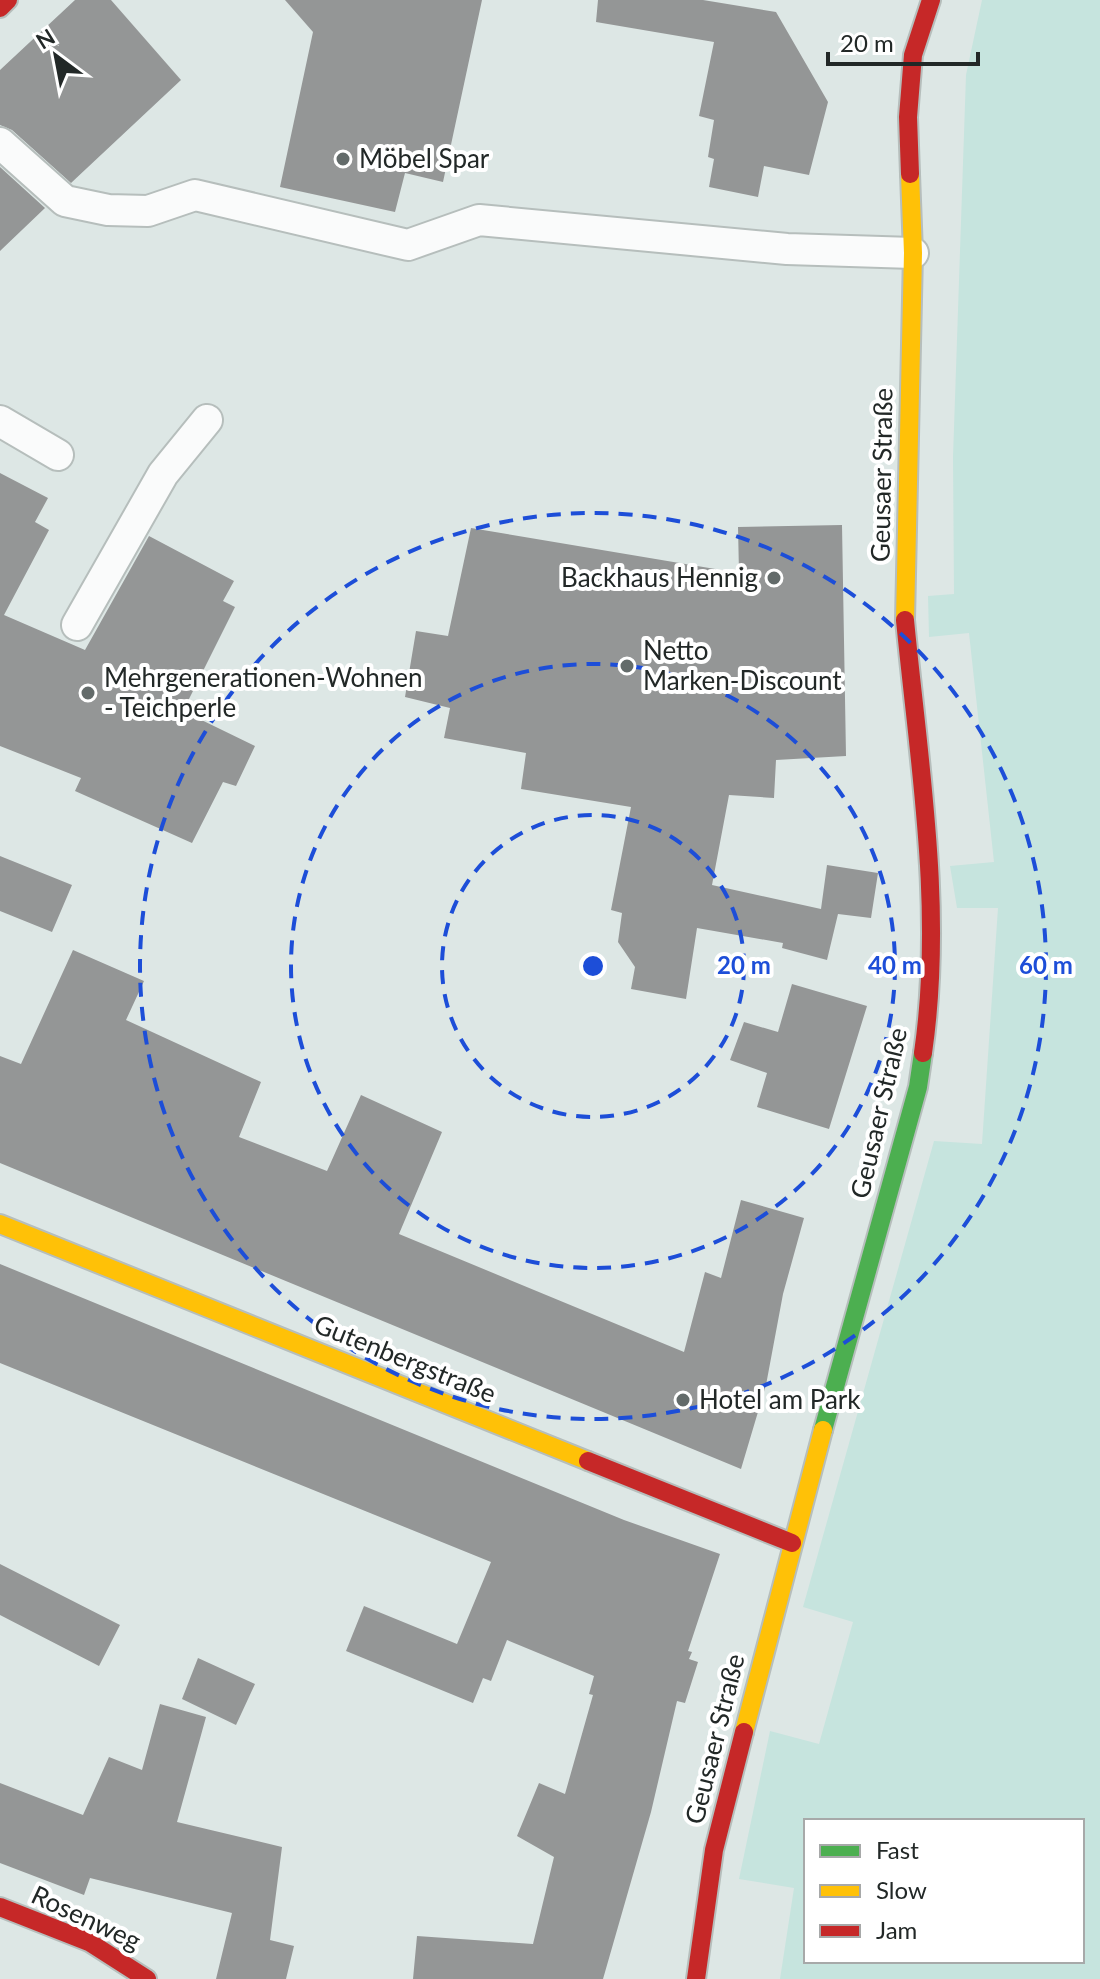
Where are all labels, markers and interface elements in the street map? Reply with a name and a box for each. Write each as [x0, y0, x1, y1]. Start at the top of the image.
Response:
north arrow [16, 16, 96, 96]
scale bar [828, 16, 978, 66]
text: N [31, 23, 59, 55]
text: 20 m [840, 28, 894, 57]
place label: Möbel Spar [359, 142, 490, 174]
marker: Möbel Spar [334, 150, 352, 168]
street label: Geusaer Straße [863, 388, 899, 562]
place label: Backhaus Hennig [561, 561, 758, 593]
marker: Backhaus Hennig [765, 569, 783, 587]
place label: Netto Marken-Discount [643, 634, 842, 696]
marker: Netto Marken-Discount [618, 657, 636, 675]
place label: Mehrgenerationen-Wohnen - Teichperle [104, 661, 423, 723]
marker: Mehrgenerationen-Wohnen - Teichperle [79, 684, 97, 702]
text: 20 m [717, 950, 771, 979]
text: 40 m [868, 950, 922, 979]
text: 60 m [1019, 950, 1073, 979]
centre of rings [579, 952, 607, 980]
street label: Geusaer Straße [843, 1024, 913, 1201]
street label: Gutenbergstraße [310, 1307, 501, 1409]
place label: Hotel am Park [699, 1383, 861, 1415]
marker: Hotel am Park [674, 1391, 692, 1409]
street label: Geusaer Straße [677, 1650, 751, 1827]
legend [804, 1819, 1084, 1963]
text: Fast [876, 1835, 919, 1864]
text: Slow [876, 1875, 927, 1904]
street label: Rosenweg [27, 1878, 146, 1956]
text: Jam [876, 1915, 917, 1944]

